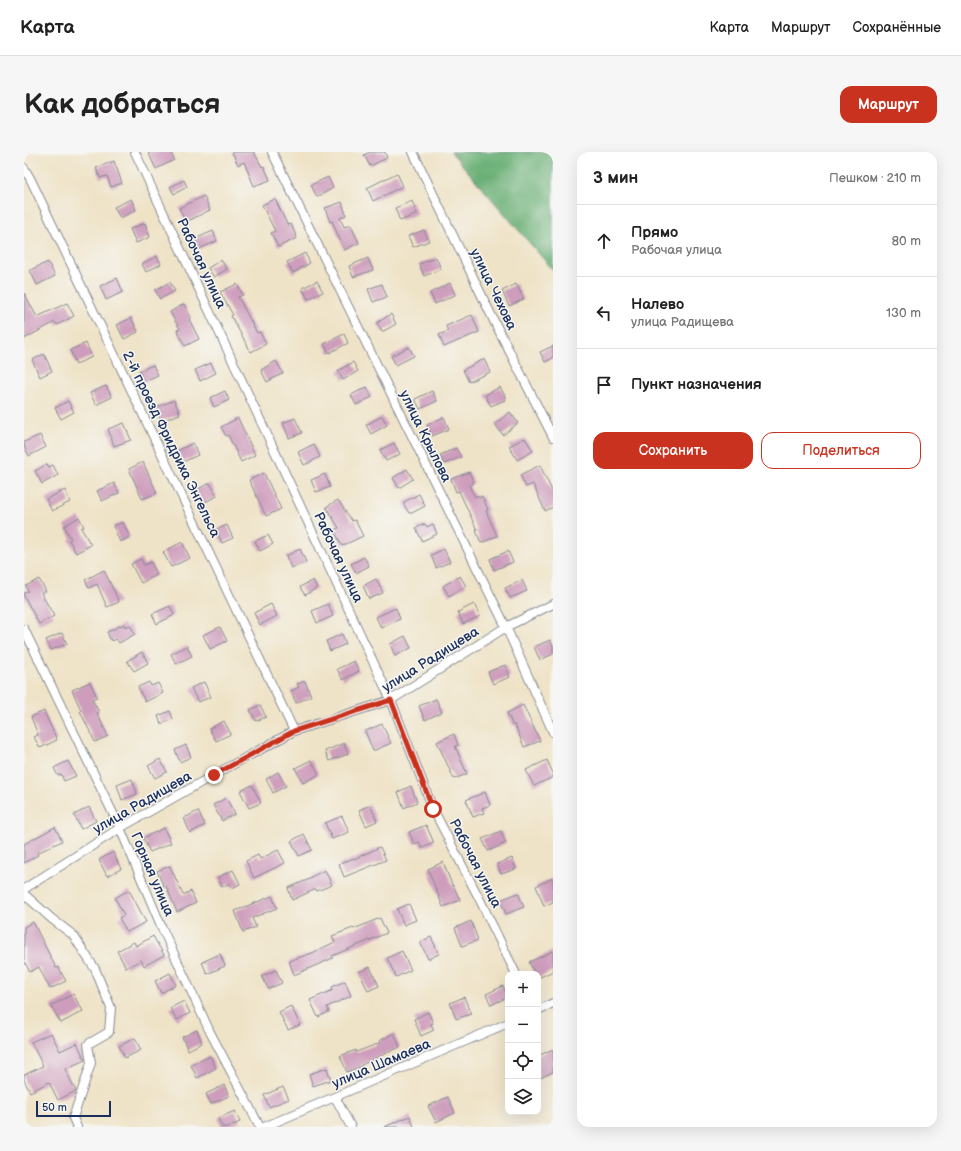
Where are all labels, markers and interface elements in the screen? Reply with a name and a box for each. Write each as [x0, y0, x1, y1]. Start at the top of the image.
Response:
text: Карта [20, 16, 74, 39]
text: Карта [710, 19, 749, 36]
text: Маршрут [771, 19, 831, 36]
text: Сохранённые [853, 19, 941, 36]
button: Маршрут [840, 86, 937, 123]
text: Как добраться [24, 88, 221, 121]
text: 3 мин [593, 168, 638, 188]
text: Пешком · 210 m [829, 170, 921, 186]
street label: Рабочая улица [173, 215, 230, 312]
text: Прямо [631, 223, 678, 242]
icon: ahead [593, 230, 615, 252]
text: 80 m [892, 233, 921, 249]
text: Рабочая улица [631, 242, 722, 258]
street label: улица Чехова [466, 246, 521, 333]
text: Налево [631, 295, 684, 314]
icon: left [593, 302, 615, 324]
text: 130 m [886, 305, 921, 321]
text: улица Радищева [631, 314, 734, 330]
street label: 2-й проезд Фридриха Энгельса [119, 348, 224, 541]
icon: arrive [593, 374, 615, 396]
text: Пункт назначения [631, 375, 762, 394]
street label: улица Крылова [396, 387, 456, 486]
button: Сохранить [593, 432, 753, 469]
button: Поделиться [761, 432, 921, 469]
street label: Рабочая улица [310, 509, 367, 606]
street label: улица Радищева [379, 622, 482, 696]
route end [205, 766, 223, 784]
street label: улица Радищева [90, 767, 195, 838]
route start [424, 800, 442, 818]
street label: Рабочая улица [446, 816, 506, 911]
street label: Горная улица [127, 830, 178, 919]
map controls [505, 971, 541, 1115]
button: + [505, 971, 541, 1007]
button: − [505, 1007, 541, 1043]
street label: улица Шамаева [329, 1035, 434, 1092]
button: locate [505, 1043, 541, 1079]
button: layers [505, 1079, 541, 1115]
scale bar [36, 1099, 111, 1118]
text: 50 m [42, 1101, 67, 1114]

